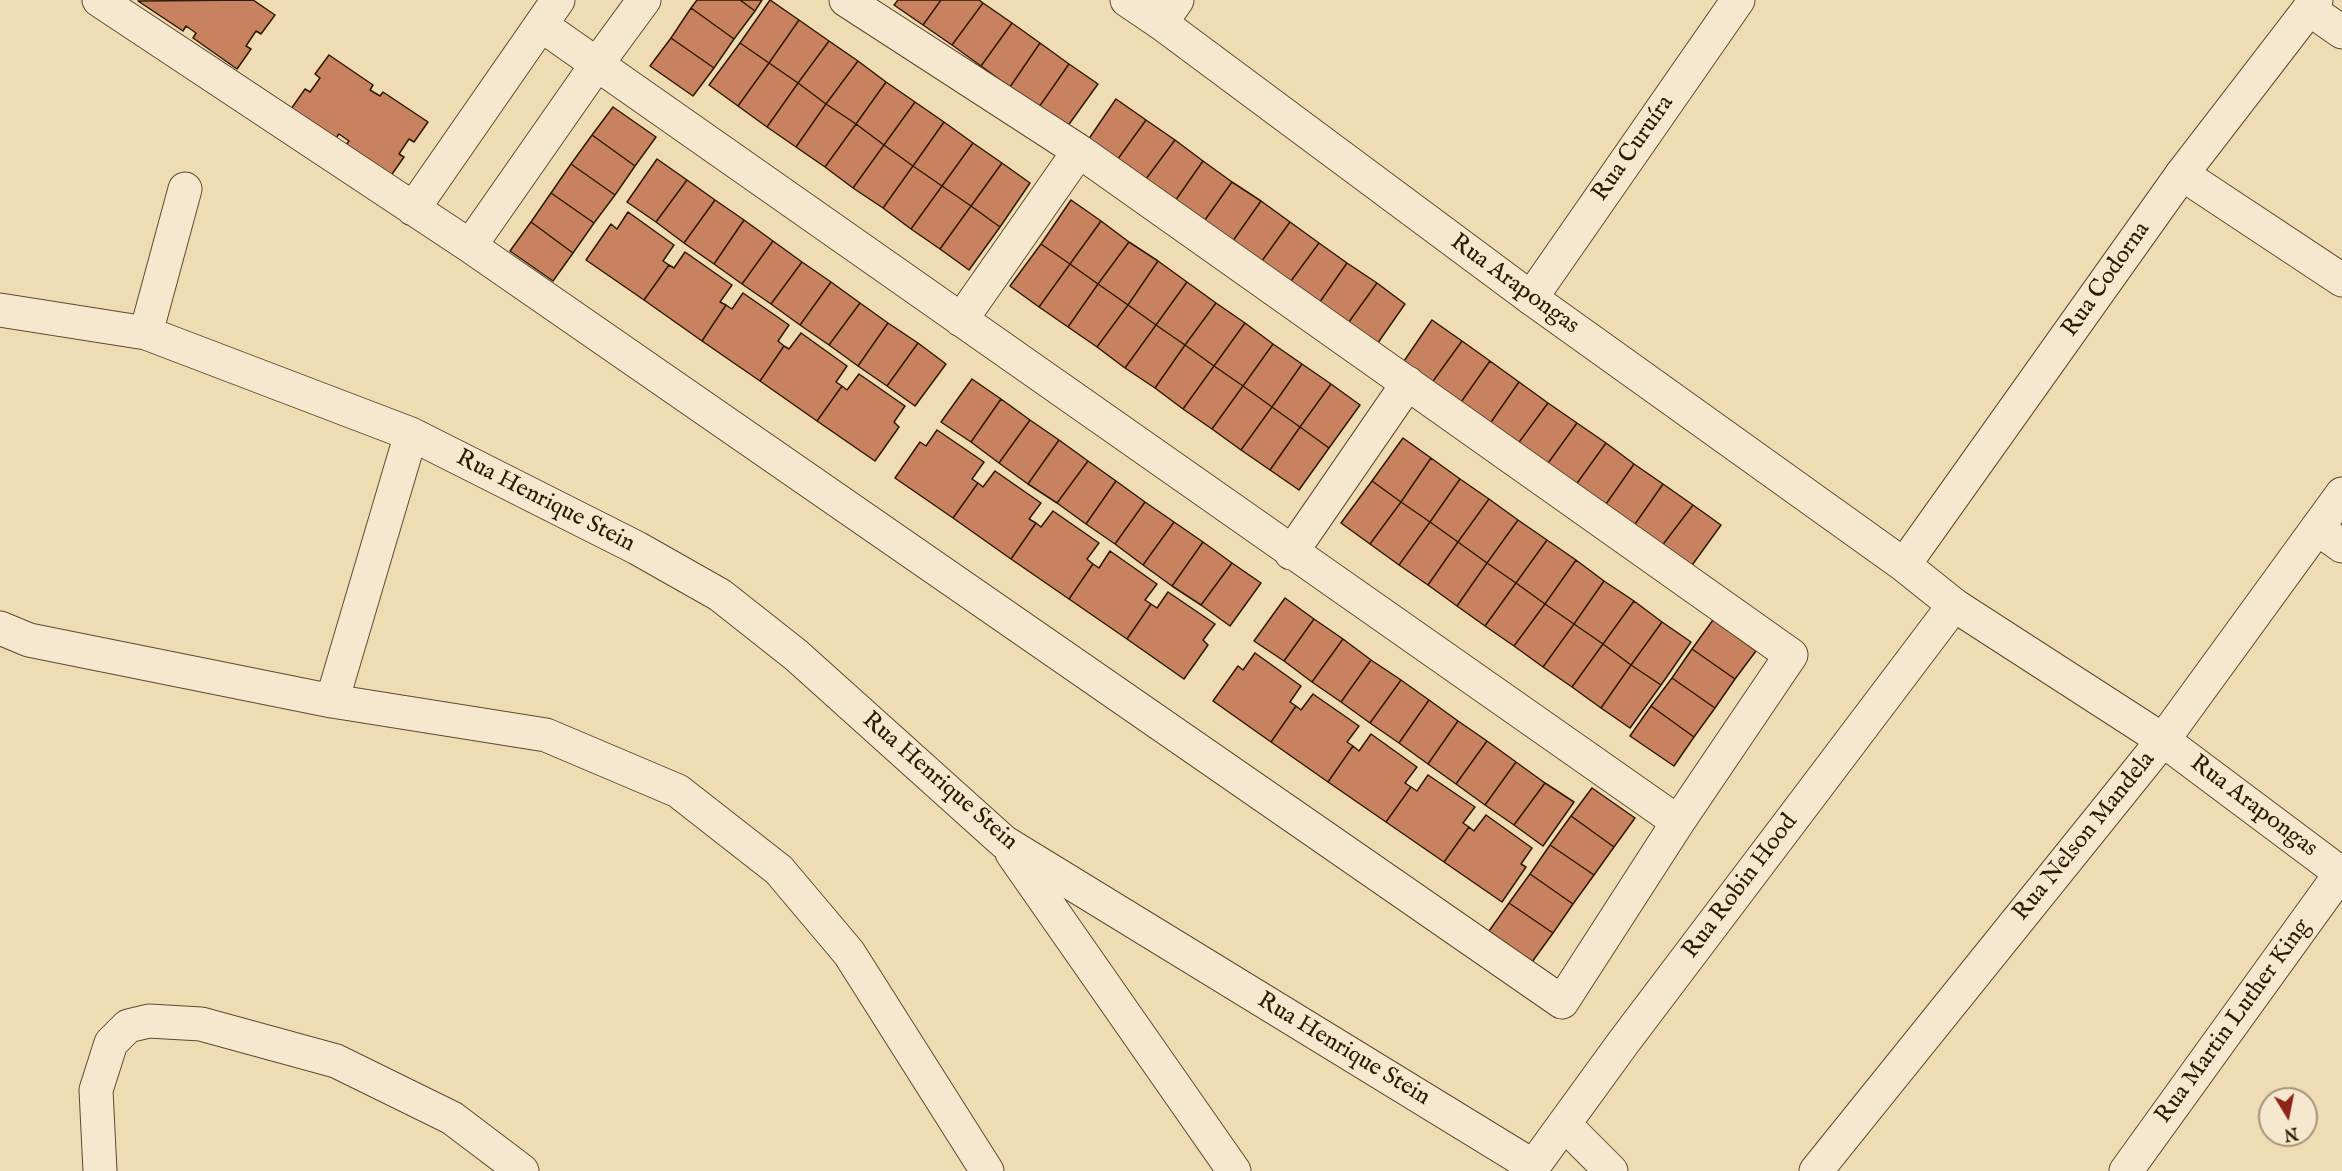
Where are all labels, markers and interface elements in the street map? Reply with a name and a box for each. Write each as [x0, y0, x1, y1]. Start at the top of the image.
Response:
street label: Rua Curuíra [1587, 91, 1681, 207]
street label: Rua Codorna [2057, 217, 2157, 343]
street label: Rua Arapongas [1444, 229, 1584, 341]
street label: Rua Henrique Stein [451, 445, 639, 559]
street label: Rua Henrique Stein [855, 707, 1023, 857]
street label: Rua Nelson Mandela [2008, 746, 2162, 928]
street label: Rua Arapongas [2184, 750, 2322, 864]
street label: Rua Robin Hood [1677, 809, 1805, 965]
street label: Rua Martin Luther King [2150, 914, 2318, 1130]
street label: Rua Henrique Stein [1251, 987, 1435, 1113]
north arrow [2258, 1087, 2318, 1147]
text: N [2282, 1122, 2299, 1144]

